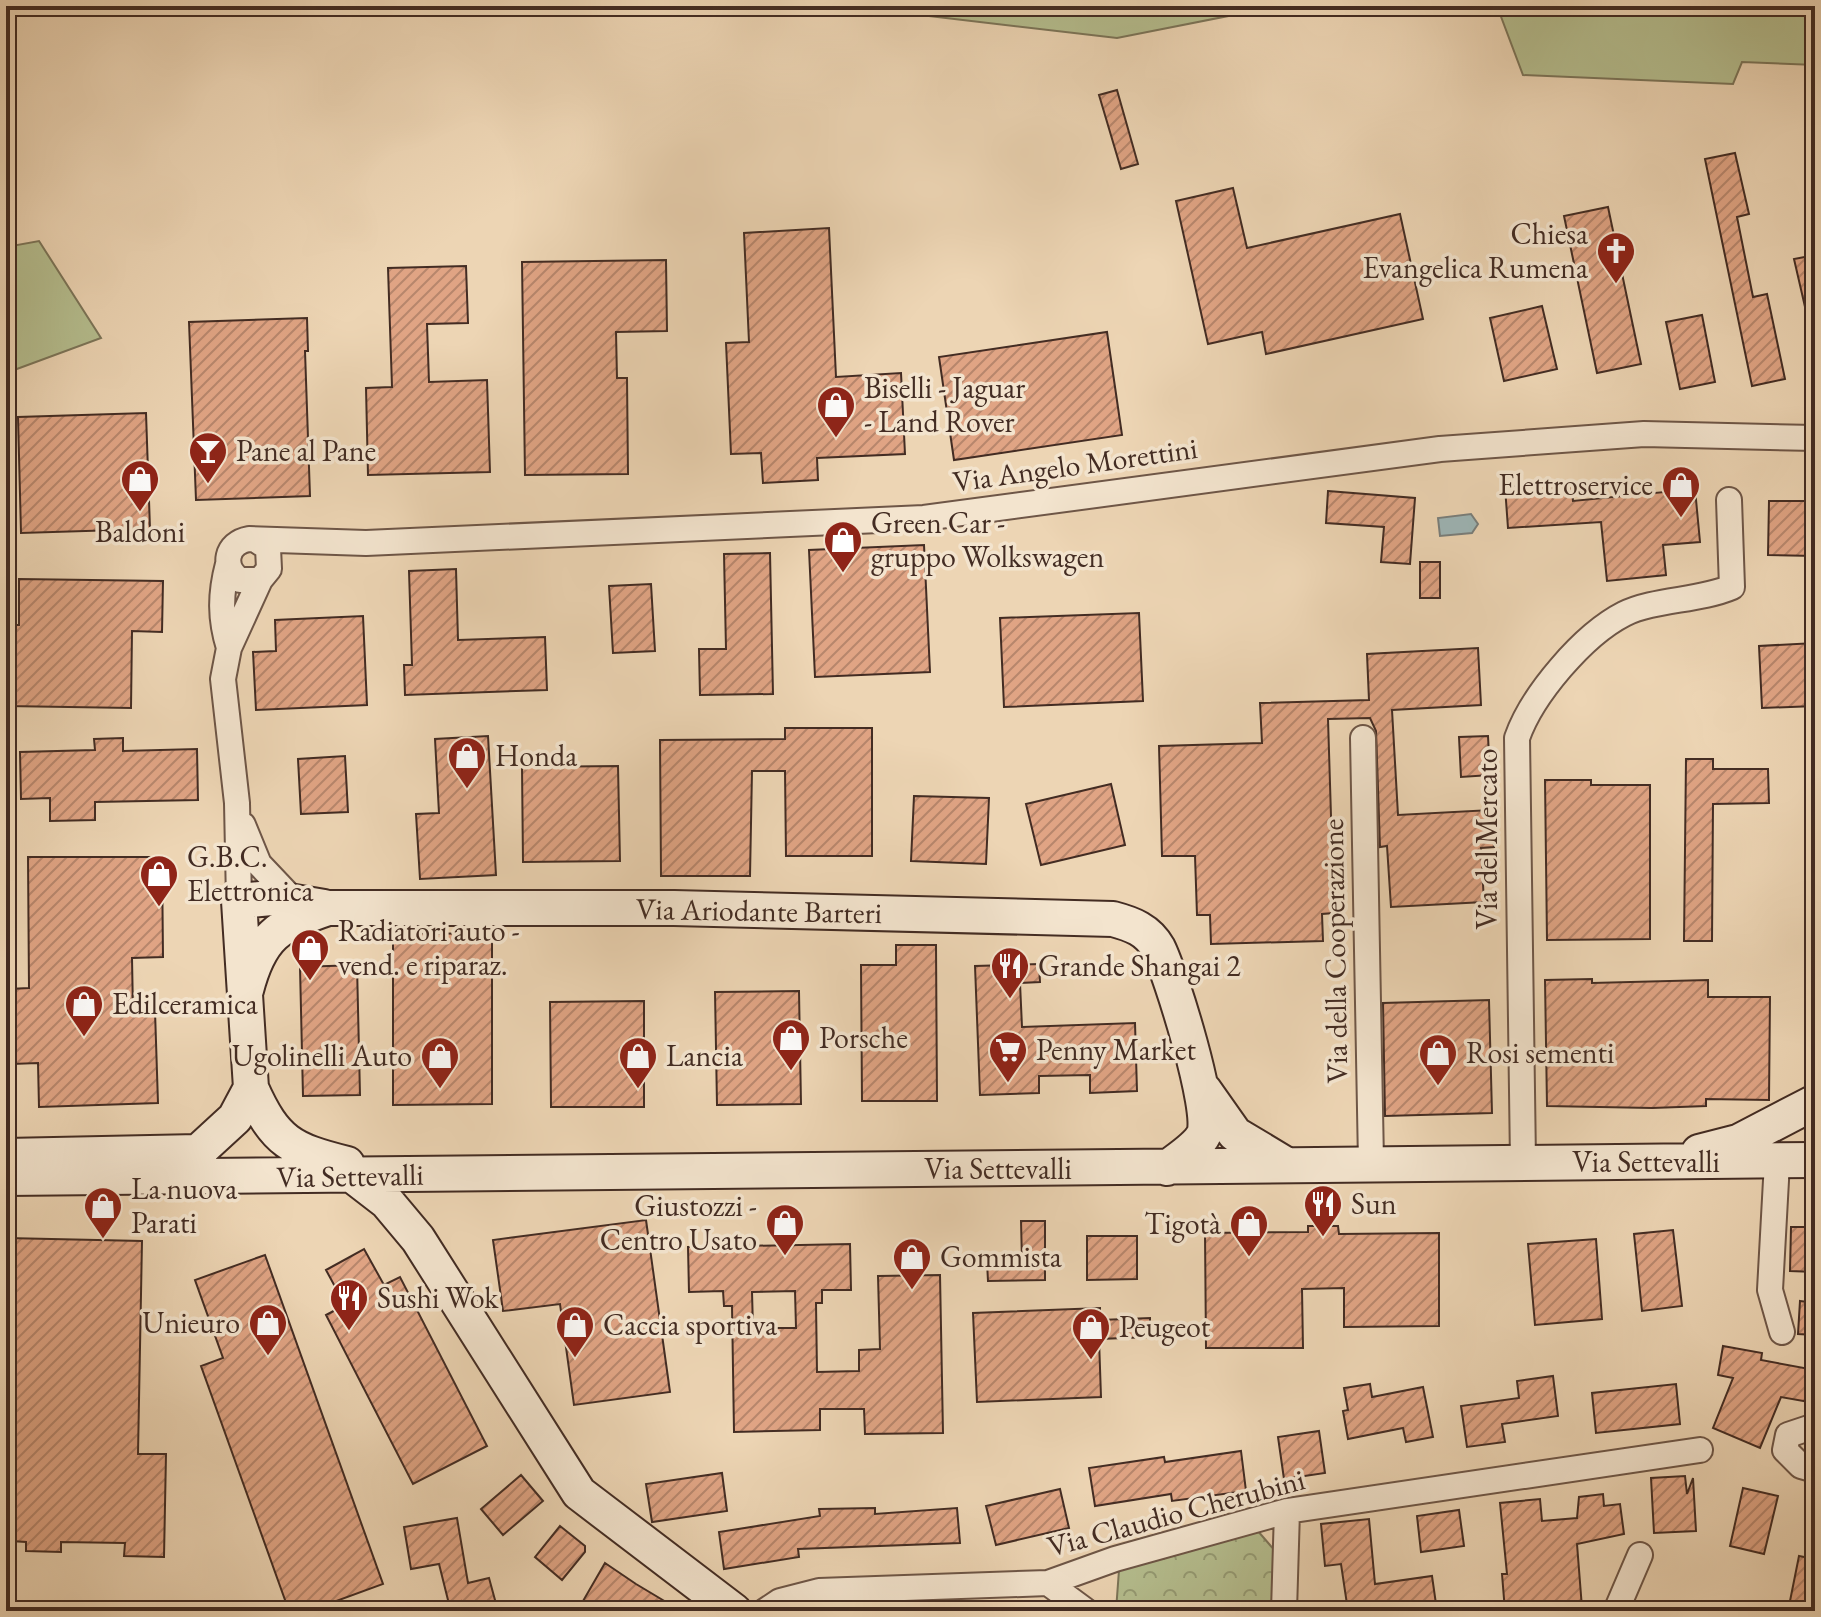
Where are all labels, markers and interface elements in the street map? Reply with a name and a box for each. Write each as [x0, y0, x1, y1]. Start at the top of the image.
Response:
place label: Chiesa Evangelica Rumena [1362, 214, 1588, 287]
church icon: Chiesa Evangelica Rumena [1595, 230, 1637, 285]
place label: Biselli - Jaguar - Land Rover [864, 368, 1025, 441]
shop icon: Biselli - Jaguar - Land Rover [815, 384, 857, 439]
street label: Via Angelo Morettini [950, 428, 1200, 501]
bar icon: Pane al Pane [187, 430, 229, 485]
place label: Pane al Pane [236, 431, 376, 470]
shop icon: Baldoni [119, 458, 161, 513]
shop icon: Elettroservice [1660, 464, 1702, 519]
place label: Elettroservice [1498, 465, 1653, 504]
place label: Green Car - gruppo Wolkswagen [871, 503, 1105, 576]
place label: Baldoni [95, 512, 185, 551]
shop icon: Green Car - gruppo Wolkswagen [822, 519, 864, 574]
shop icon: Honda [446, 735, 488, 790]
place label: Honda [495, 736, 577, 775]
street label: Via del Mercato [1467, 748, 1506, 930]
street label: Via della Cooperazione [1313, 818, 1356, 1084]
place label: G.B.C. Elettronica [187, 837, 313, 910]
shop icon: G.B.C. Elettronica [138, 853, 180, 908]
street label: Via Ariodante Barteri [636, 889, 882, 932]
place label: Radiatori auto - vend. e riparaz. [338, 911, 520, 984]
shop icon: Radiatori auto - vend. e riparaz. [289, 927, 331, 982]
restaurant icon: Grande Shangai 2 [989, 945, 1031, 1000]
place label: Grande Shangai 2 [1038, 946, 1241, 985]
shop icon: Edilceramica [63, 983, 105, 1038]
place label: Edilceramica [112, 984, 258, 1023]
shop icon: Porsche [770, 1017, 812, 1072]
place label: Porsche [819, 1018, 908, 1057]
supermarket icon: Penny Market [987, 1029, 1029, 1084]
place label: Penny Market [1036, 1030, 1197, 1069]
shop icon: Rosi sementi [1417, 1032, 1459, 1087]
place label: Rosi sementi [1466, 1033, 1614, 1072]
shop icon: Ugolinelli Auto [419, 1035, 461, 1090]
shop icon: Lancia [617, 1035, 659, 1090]
place label: Ugolinelli Auto [232, 1036, 412, 1075]
place label: Lancia [666, 1036, 743, 1075]
street label: Via Settevalli [1572, 1142, 1720, 1181]
street label: Via Settevalli [924, 1149, 1072, 1188]
street label: Via Settevalli [276, 1155, 424, 1196]
place label: La nuova Parati [131, 1169, 237, 1242]
restaurant icon: Sun [1302, 1183, 1344, 1238]
place label: Sun [1351, 1184, 1397, 1223]
shop icon: La nuova Parati [82, 1185, 124, 1240]
place label: Giustozzi - Centro Usato [600, 1186, 757, 1259]
shop icon: Giustozzi - Centro Usato [764, 1202, 806, 1257]
shop icon: Tigotà [1228, 1203, 1270, 1258]
place label: Tigotà [1144, 1204, 1221, 1243]
shop icon: Gommista [891, 1236, 933, 1291]
place label: Gommista [940, 1237, 1062, 1276]
restaurant icon: Sushi Wok [328, 1277, 370, 1332]
place label: Sushi Wok [377, 1278, 499, 1317]
shop icon: Unieuro [247, 1302, 289, 1357]
place label: Unieuro [142, 1303, 240, 1342]
shop icon: Caccia sportiva [554, 1304, 596, 1359]
place label: Caccia sportiva [603, 1305, 777, 1344]
shop icon: Peugeot [1070, 1306, 1112, 1361]
place label: Peugeot [1119, 1307, 1211, 1346]
street label: Via Claudio Cherubini [1043, 1459, 1309, 1566]

